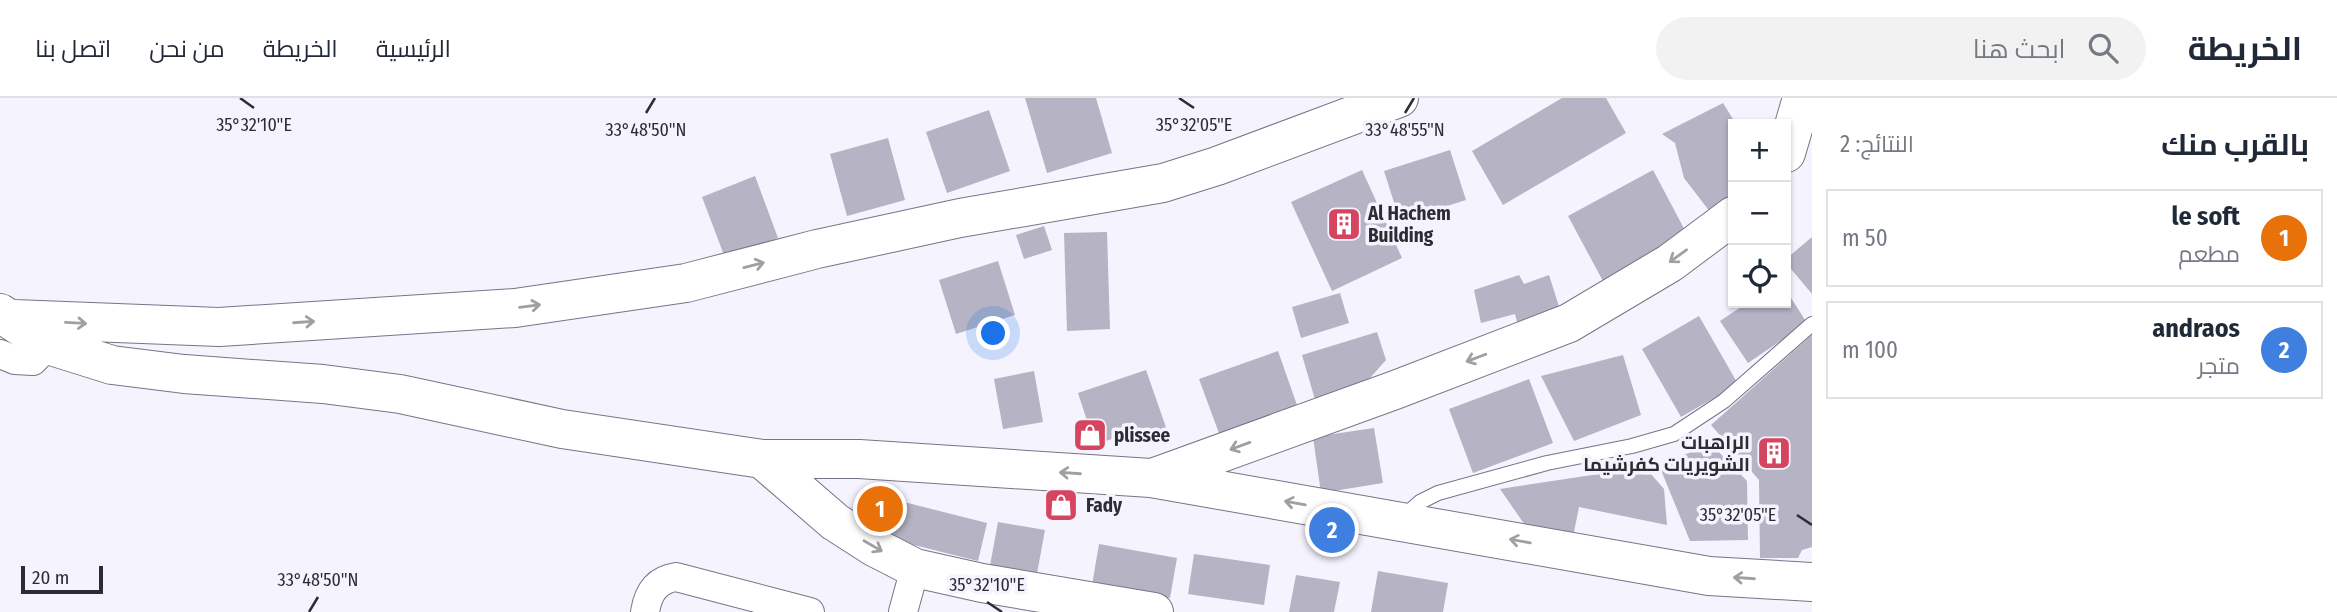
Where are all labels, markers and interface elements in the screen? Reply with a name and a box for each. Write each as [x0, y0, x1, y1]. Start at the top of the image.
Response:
search box [1656, 17, 2146, 80]
icon: search [2084, 29, 2122, 67]
text: الخريطة [2188, 29, 2302, 69]
text: ابحث هنا [1973, 34, 2066, 65]
text: اتصل بنا [35, 35, 111, 63]
text: من نحن [149, 35, 225, 63]
text: الخريطة [263, 35, 338, 63]
text: الرئيسية [376, 35, 451, 63]
text: 35°32'10"E [216, 114, 292, 136]
text: 35°32'05"E [1156, 114, 1232, 136]
text: 33°48'50"N [606, 119, 686, 141]
text: 33°48'55"N [1365, 119, 1445, 141]
map controls [1728, 119, 1791, 308]
button: + [1728, 119, 1791, 182]
text: بالقرب منك [2161, 127, 2309, 163]
text: النتائج: 2 [1840, 130, 1914, 158]
button: − [1728, 182, 1791, 245]
text: le soft [2171, 201, 2240, 232]
place label: Al Hachem Building [1367, 202, 1451, 247]
building icon: Al Hachem Building [1325, 205, 1363, 243]
text: 50 m [1842, 224, 1888, 252]
text: 1 [2279, 224, 2289, 252]
text: مطعم [2178, 240, 2240, 268]
button: locate [1728, 245, 1791, 308]
one-way arrow [1669, 249, 1688, 263]
one-way arrow [743, 258, 765, 271]
one-way arrow [519, 299, 541, 312]
text: andraos [2152, 313, 2240, 344]
one-way arrow [292, 315, 314, 328]
one-way arrow [65, 316, 88, 329]
your location [976, 316, 1010, 350]
text: 100 m [1842, 336, 1898, 364]
text: 2 [2279, 336, 2289, 364]
text: متجر [2198, 352, 2240, 380]
one-way arrow [1466, 353, 1488, 366]
shop icon: plissee [1071, 416, 1109, 454]
place label: plissee [1114, 424, 1171, 447]
place label: الراهبات الشويريات كفرشيما [1583, 431, 1750, 476]
building icon: الراهبات الشويريات كفرشيما [1755, 434, 1793, 472]
one-way arrow [1230, 441, 1252, 453]
one-way arrow [1059, 466, 1082, 479]
pin: 1 [857, 483, 903, 535]
shop icon: Fady [1042, 486, 1080, 524]
place label: Fady [1086, 494, 1123, 517]
one-way arrow [1284, 496, 1307, 509]
pin: 2 [1309, 504, 1355, 556]
text: 35°32'05"E [1700, 504, 1776, 526]
one-way arrow [1509, 534, 1532, 547]
one-way arrow [863, 539, 883, 553]
scale bar [21, 563, 103, 595]
text: 20 m [32, 566, 69, 589]
text: 33°48'50"N [278, 569, 358, 591]
one-way arrow [1733, 571, 1756, 584]
text: 35°32'10"E [949, 574, 1025, 596]

